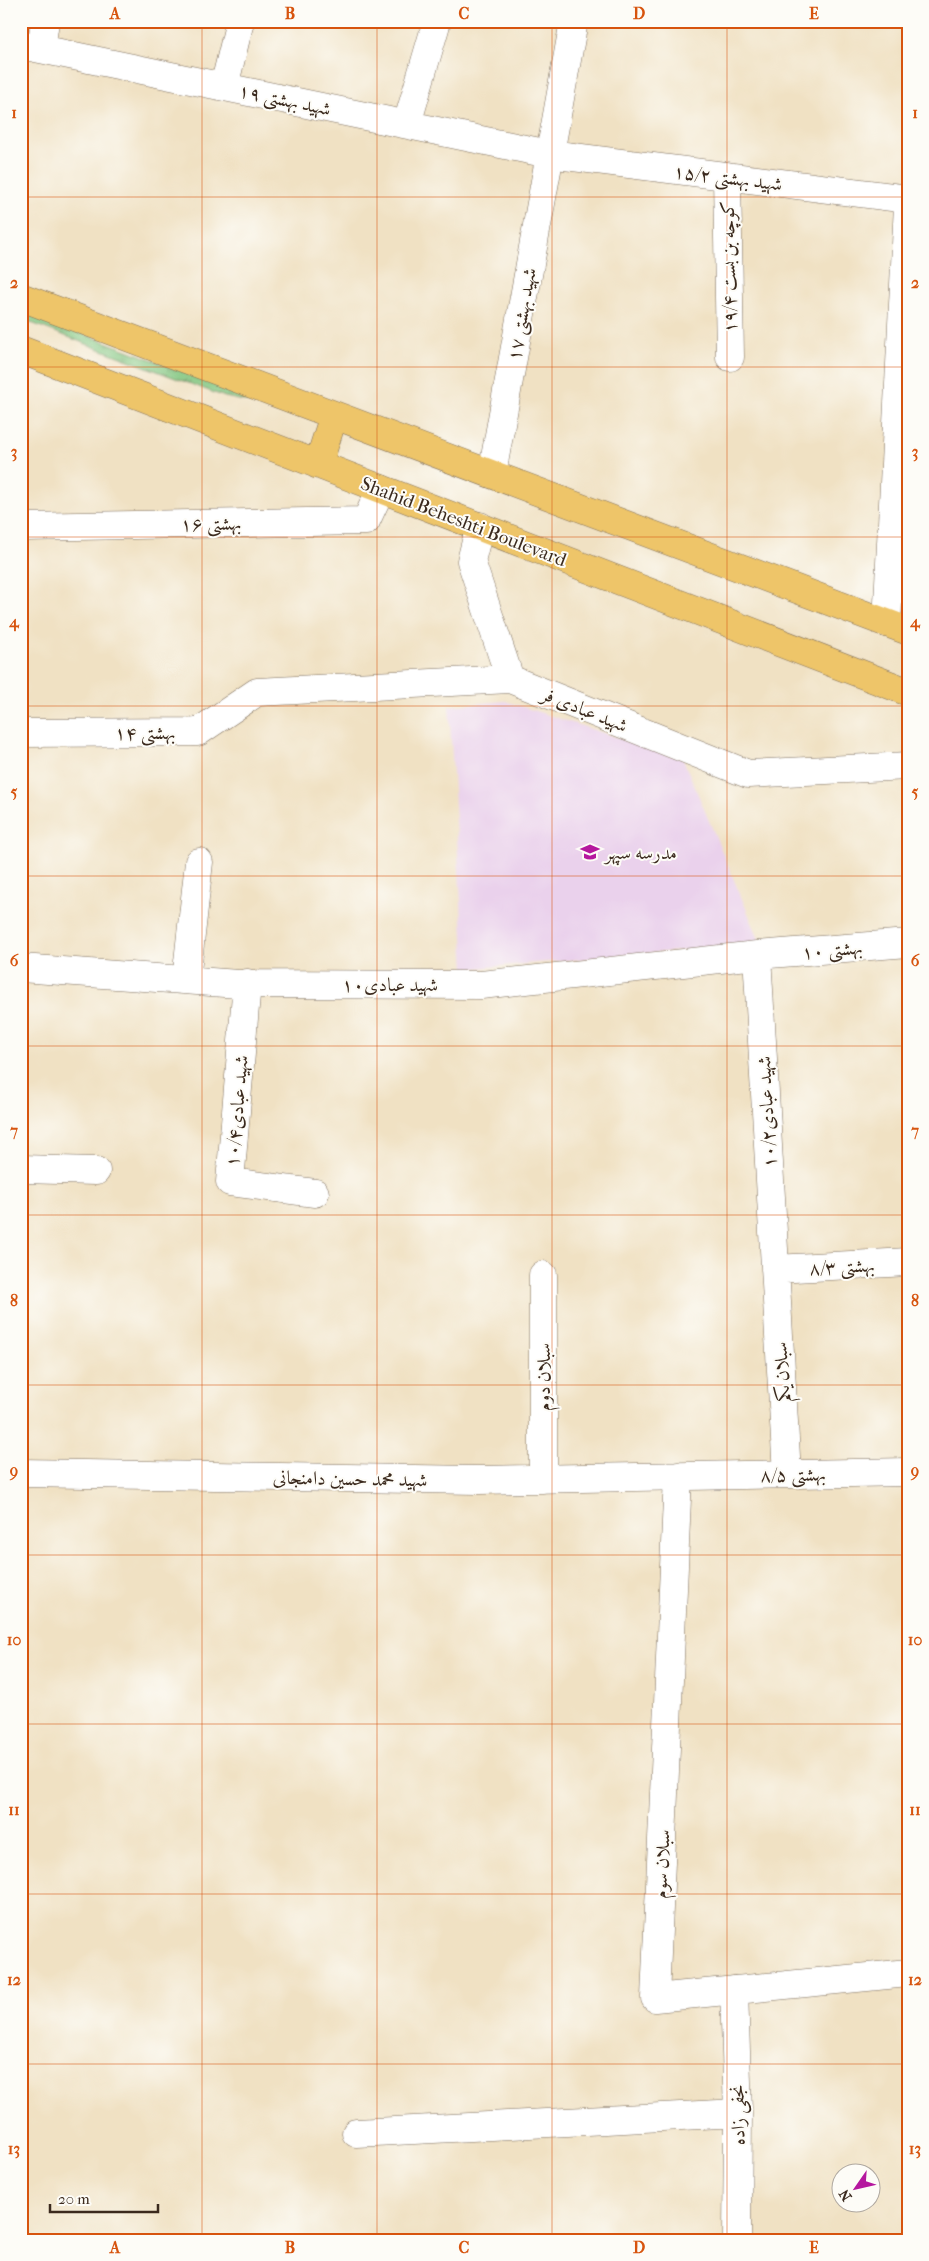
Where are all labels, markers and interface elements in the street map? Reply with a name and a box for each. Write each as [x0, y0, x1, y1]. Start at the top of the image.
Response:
text: A [109, 4, 121, 23]
text: B [285, 4, 295, 23]
text: C [459, 4, 470, 23]
text: D [633, 4, 645, 23]
text: E [809, 4, 819, 23]
street label: شهید بهشتی ۱۹ [236, 79, 333, 122]
text: 1 [11, 103, 17, 122]
text: 1 [912, 103, 918, 122]
street label: شهید بهشتی ۱۵/۲ [672, 160, 784, 198]
street label: کوچه بن بست ۱۹/۴ [717, 201, 743, 333]
street label: شهید بهشتی ۱۷ [503, 266, 543, 363]
text: 2 [10, 273, 18, 292]
text: 2 [911, 273, 919, 292]
text: 3 [11, 442, 17, 462]
text: 3 [912, 442, 918, 462]
street label: Shahid Beheshti Boulevard [358, 472, 570, 572]
street label: بهشتی ۱۶ [180, 512, 242, 538]
text: 4 [8, 612, 20, 632]
text: 4 [909, 612, 921, 632]
street label: شهید عبادی فر [536, 682, 631, 738]
street label: بهشتی ۱۴ [114, 722, 176, 746]
text: 5 [11, 782, 18, 801]
text: 5 [912, 782, 919, 801]
school or university icon: مدرسه سپهر [579, 841, 601, 863]
place label: مدرسه سپهر [603, 842, 677, 866]
street label: بهشتی ۱۰ [801, 936, 864, 966]
text: 6 [10, 951, 19, 970]
text: 6 [911, 951, 920, 970]
street label: شهید عبادی۱۰ [342, 974, 438, 997]
street label: شهید عبادی۱۰/۴ [221, 1054, 254, 1168]
street label: شهید عبادی۱۰/۲ [753, 1055, 782, 1168]
text: 7 [9, 1121, 18, 1140]
text: 7 [910, 1121, 919, 1140]
street label: بهشتی ۸/۳ [809, 1254, 876, 1282]
text: 8 [10, 1291, 18, 1310]
text: 8 [911, 1291, 919, 1310]
street label: سبلان یکم [769, 1341, 801, 1403]
street label: سبلان دوم [533, 1343, 560, 1411]
text: 9 [9, 1461, 18, 1481]
text: 9 [910, 1461, 919, 1481]
street label: بهشتی ۸/۵ [760, 1463, 826, 1489]
street label: شهید محمد حسین دامنجانی [272, 1467, 428, 1492]
text: 10 [7, 1630, 21, 1649]
text: 10 [908, 1630, 922, 1649]
text: 11 [8, 1800, 20, 1819]
text: 11 [909, 1800, 921, 1819]
street label: سبلان سوم [649, 1829, 680, 1900]
text: 12 [7, 1970, 21, 1989]
text: 12 [908, 1970, 922, 1989]
street label: نجفی زاده [726, 2084, 752, 2146]
text: 13 [8, 2139, 20, 2159]
text: 13 [909, 2139, 921, 2159]
north arrow [832, 2164, 882, 2214]
scale bar [50, 2181, 158, 2213]
text: N [835, 2186, 856, 2204]
text: 20 m [58, 2190, 90, 2208]
text: A [109, 2238, 121, 2257]
text: B [285, 2238, 295, 2257]
text: C [459, 2238, 470, 2257]
text: D [633, 2238, 645, 2257]
text: E [809, 2238, 819, 2257]

